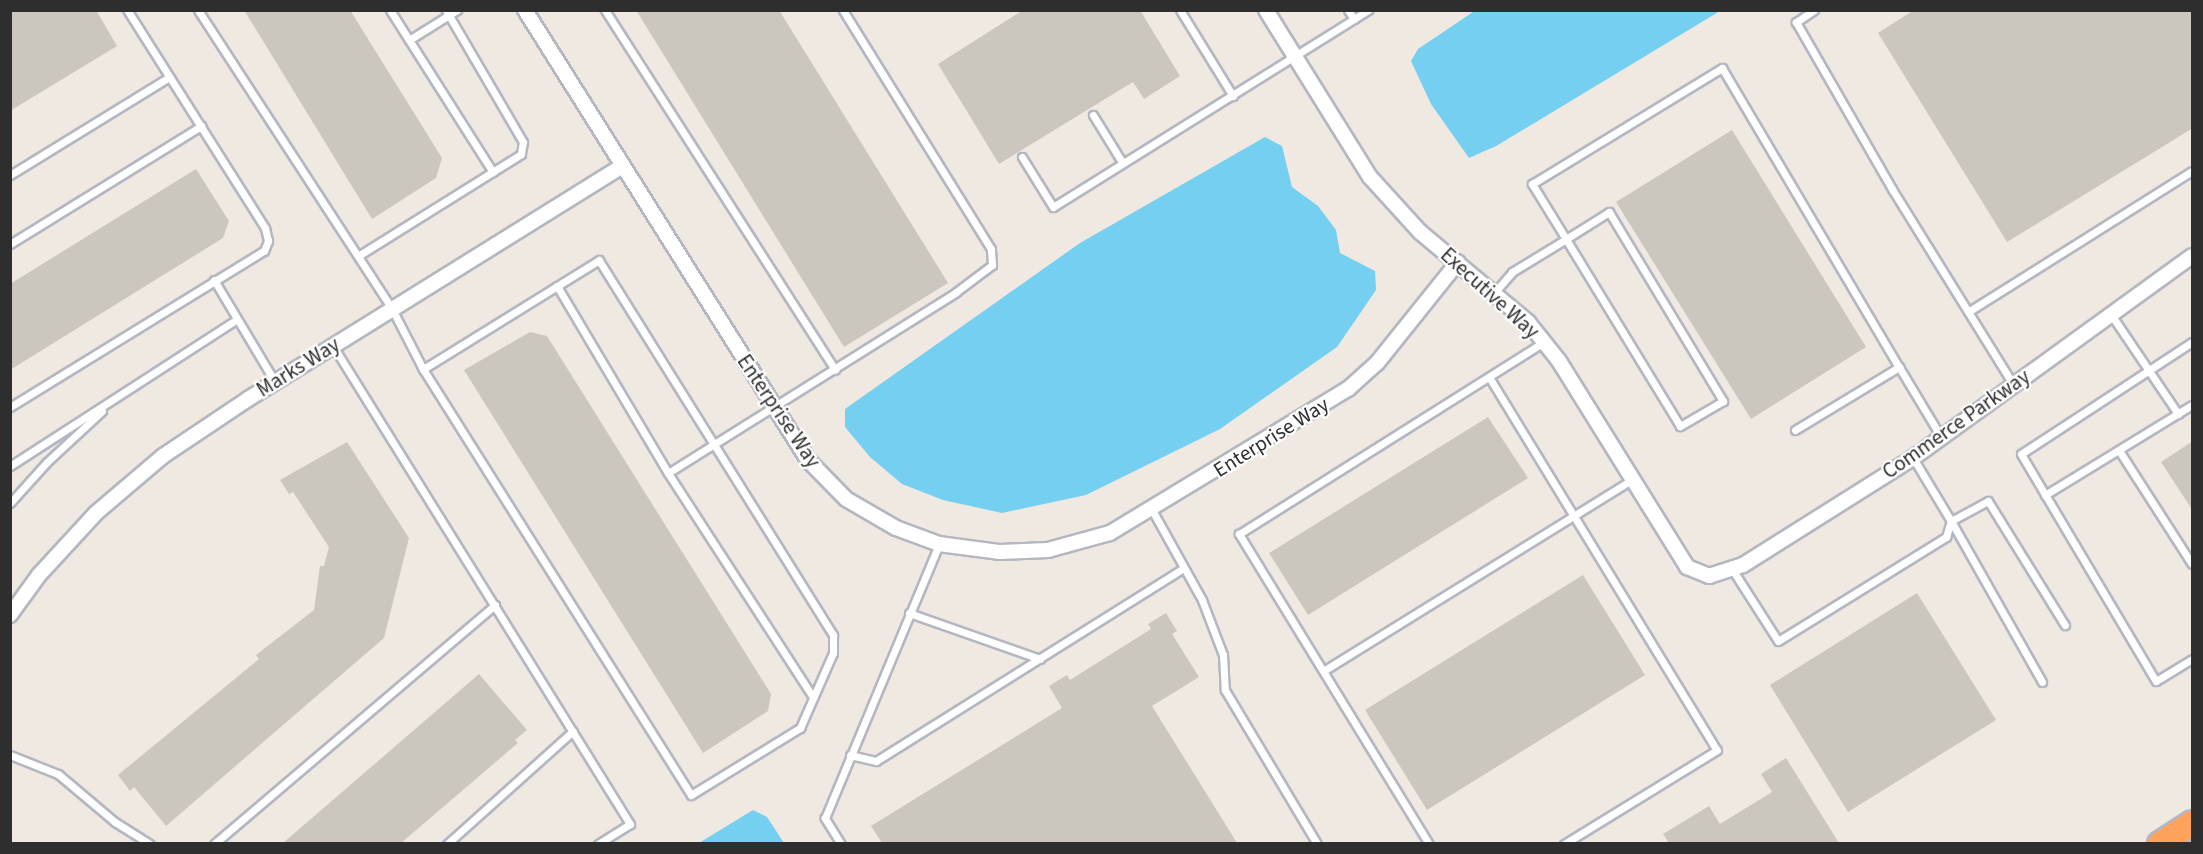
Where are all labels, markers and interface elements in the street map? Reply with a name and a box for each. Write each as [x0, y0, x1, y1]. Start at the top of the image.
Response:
street label: Executive Way [1435, 242, 1545, 344]
street label: Marks Way [252, 332, 344, 402]
street label: Enterprise Way [732, 350, 826, 472]
street label: Commerce Parkway [1878, 364, 2034, 484]
street label: Enterprise Way [1209, 392, 1333, 482]

